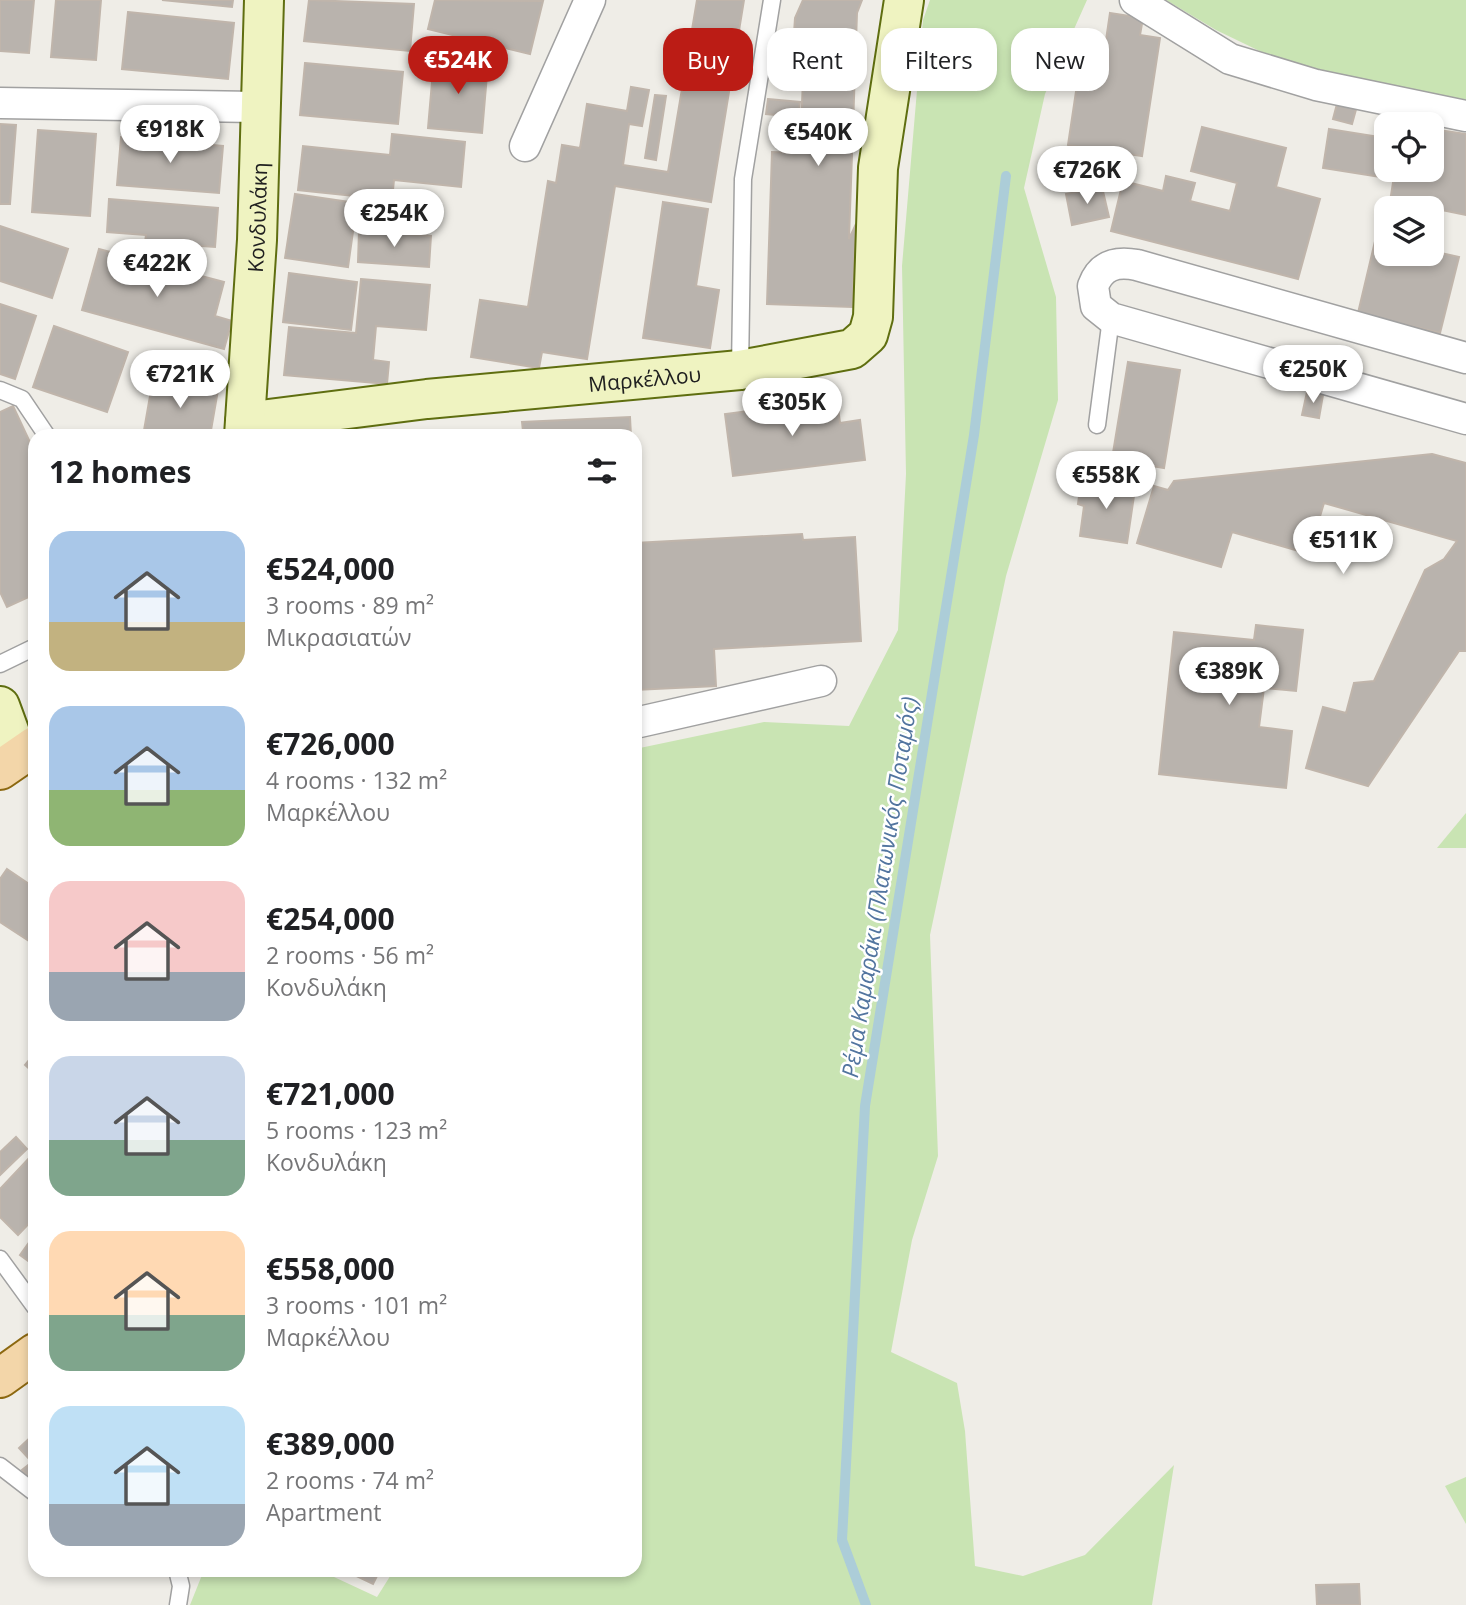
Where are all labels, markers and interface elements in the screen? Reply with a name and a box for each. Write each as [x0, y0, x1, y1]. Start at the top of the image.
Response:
chip: Buy [663, 28, 753, 91]
chip: Rent [767, 28, 867, 91]
chip: Filters [881, 28, 997, 91]
chip: New [1011, 28, 1109, 91]
pin: €524K [409, 36, 507, 96]
text: €524K [424, 43, 492, 75]
pin: €918K [121, 106, 219, 165]
pin: €540K [769, 108, 867, 168]
text: €918K [136, 112, 204, 144]
map controls [1374, 112, 1444, 266]
button: locate [1374, 112, 1444, 182]
text: €540K [784, 115, 852, 147]
pin: €726K [1038, 146, 1136, 206]
text: €726K [1053, 153, 1121, 185]
street label: Κονδυλάκη [241, 162, 273, 273]
pin: €254K [345, 190, 443, 249]
text: €254K [360, 196, 428, 228]
button: layers [1374, 196, 1444, 266]
pin: €422K [108, 240, 206, 299]
text: €422K [123, 246, 191, 278]
pin: €250K [1264, 346, 1362, 405]
pin: €721K [131, 350, 229, 410]
text: €250K [1279, 352, 1347, 384]
text: €721K [146, 357, 214, 389]
street label: Μαρκέλλου [587, 360, 702, 398]
pin: €305K [743, 378, 841, 438]
text: €305K [758, 385, 826, 417]
text: 12 homes [49, 451, 192, 492]
icon: filters [583, 452, 621, 490]
pin: €558K [1057, 452, 1155, 511]
text: €558K [1072, 458, 1140, 490]
pin: €511K [1294, 516, 1392, 576]
text: €511K [1309, 523, 1377, 555]
text: €524,000 [266, 548, 395, 589]
icon: home [105, 559, 189, 643]
text: 3 rooms · 89 m² [266, 589, 434, 621]
text: Μικρασιατών [266, 621, 412, 653]
pin: €389K [1180, 648, 1278, 707]
text: €389K [1195, 654, 1263, 686]
water label: Ρέμα Καμαράκι (Πλατωνικός Ποταμός) [833, 694, 925, 1080]
text: €726,000 [266, 723, 395, 764]
icon: home [105, 734, 189, 818]
text: 4 rooms · 132 m² [266, 764, 447, 796]
text: Μαρκέλλου [266, 796, 390, 828]
text: €254,000 [266, 898, 395, 939]
icon: home [105, 909, 189, 993]
text: 2 rooms · 56 m² [266, 939, 434, 971]
text: Κονδυλάκη [266, 971, 387, 1003]
text: €721,000 [266, 1073, 395, 1114]
icon: home [105, 1084, 189, 1168]
text: 5 rooms · 123 m² [266, 1114, 447, 1146]
text: Κονδυλάκη [266, 1146, 387, 1178]
text: €558,000 [266, 1248, 395, 1289]
icon: home [105, 1259, 189, 1343]
text: 3 rooms · 101 m² [266, 1289, 447, 1321]
text: Μαρκέλλου [266, 1321, 390, 1353]
text: €389,000 [266, 1423, 395, 1464]
icon: home [105, 1434, 189, 1518]
text: 2 rooms · 74 m² [266, 1464, 434, 1496]
text: Apartment [266, 1496, 382, 1528]

